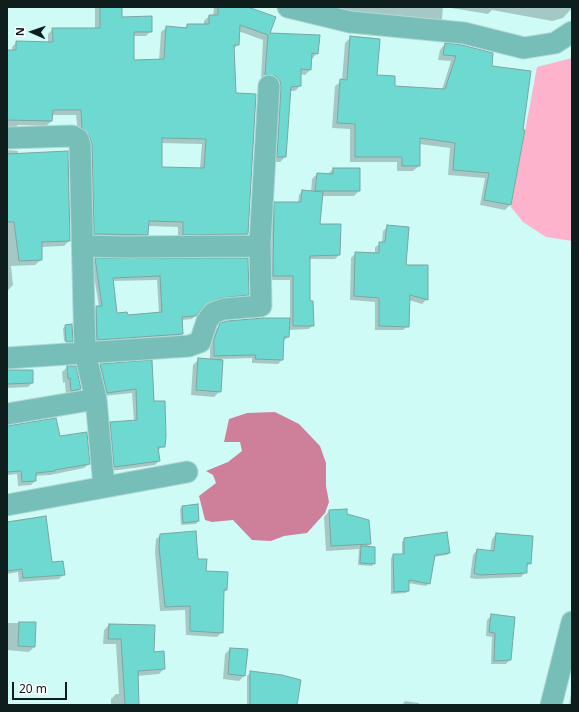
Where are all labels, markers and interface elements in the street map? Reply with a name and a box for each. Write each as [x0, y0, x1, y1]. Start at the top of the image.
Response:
north arrow [12, 12, 52, 52]
text: N [12, 27, 27, 36]
scale bar [14, 674, 69, 700]
text: 20 m [19, 680, 47, 697]

